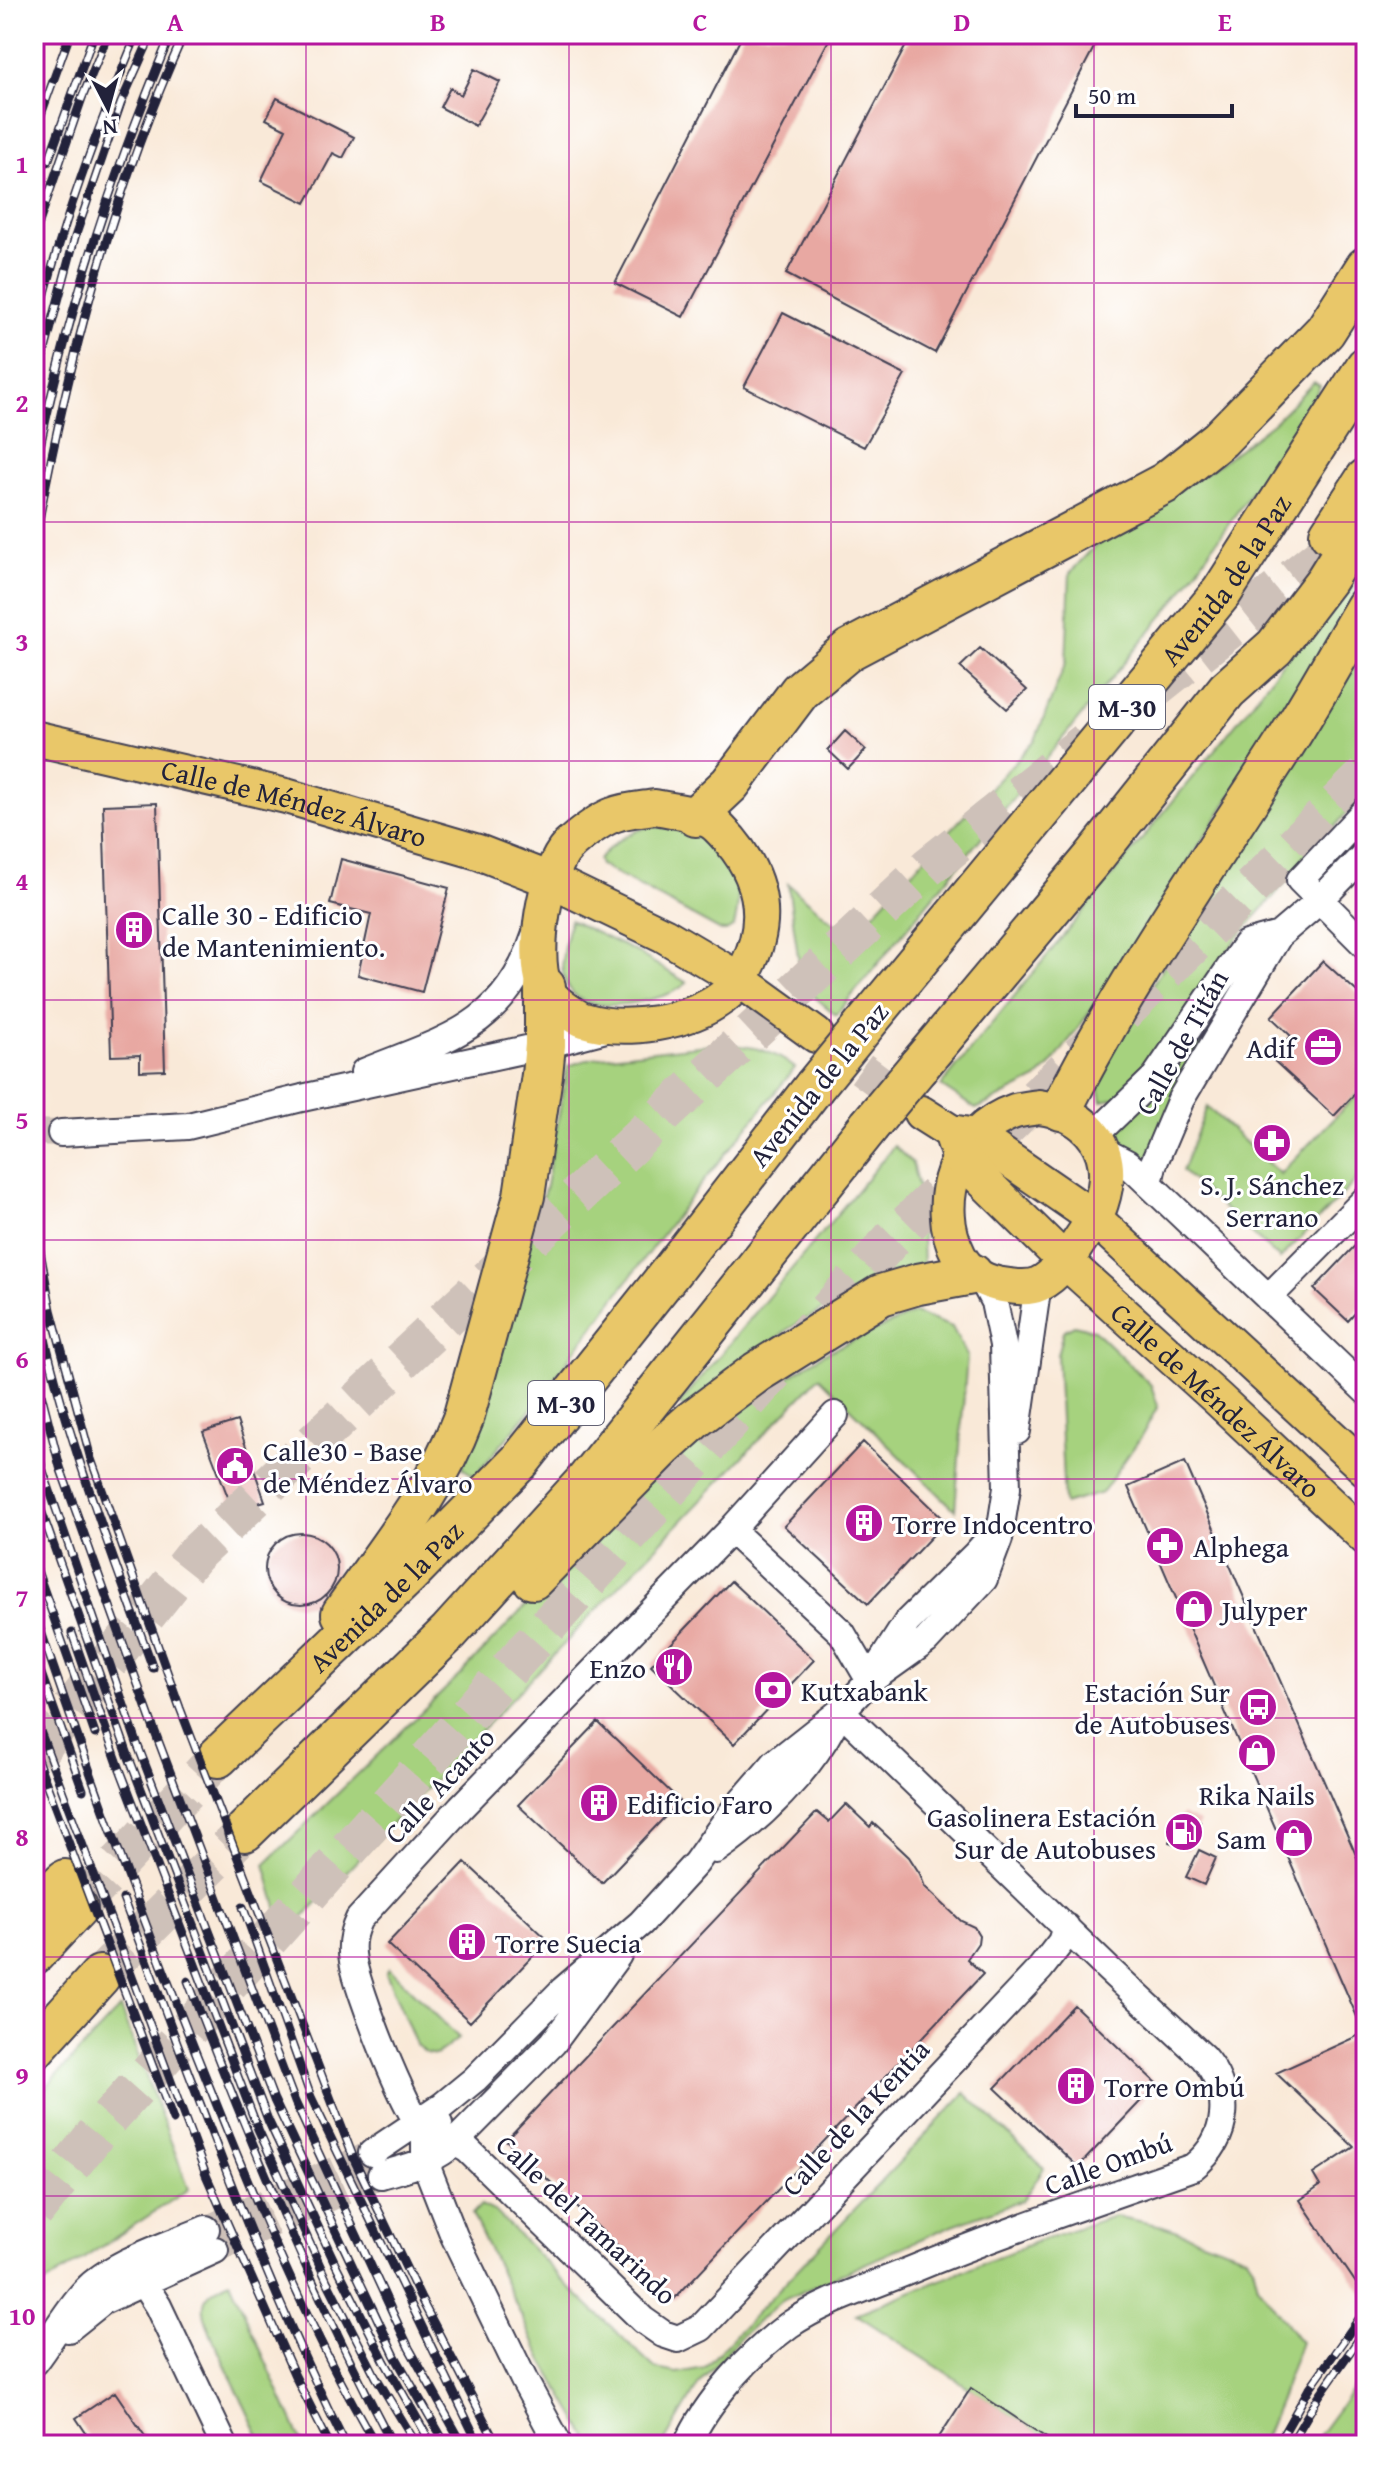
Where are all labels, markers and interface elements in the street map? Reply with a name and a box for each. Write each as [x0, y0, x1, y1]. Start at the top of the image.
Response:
text: A [167, 2, 184, 41]
text: B [430, 2, 446, 41]
text: C [693, 2, 707, 41]
text: D [954, 2, 970, 41]
text: E [1218, 2, 1232, 41]
north arrow [68, 68, 148, 148]
scale bar [1076, 68, 1232, 118]
text: 50 m [1088, 78, 1136, 113]
text: N [101, 111, 119, 145]
text: 1 [15, 144, 29, 183]
text: 2 [15, 383, 29, 422]
street label: Avenida de la Paz [1149, 486, 1300, 674]
text: 3 [15, 622, 29, 661]
road number: M-30 [1089, 685, 1165, 729]
street label: Calle de Méndez Álvaro [158, 748, 432, 857]
text: 4 [15, 861, 29, 900]
place label: Calle 30 - Edificio de Mantenimiento. [162, 894, 385, 967]
building icon: Calle 30 - Edificio de Mantenimiento. [113, 909, 155, 951]
street label: Calle de Titán [1124, 962, 1238, 1122]
street label: Avenida de la Paz [739, 993, 897, 1175]
office icon: Adif [1302, 1026, 1344, 1068]
place label: Adif [1246, 1027, 1298, 1068]
text: 5 [15, 1100, 29, 1139]
pharmacy icon: S. J. Sánchez Serrano [1251, 1122, 1293, 1164]
place label: S. J. Sánchez Serrano [1200, 1164, 1344, 1237]
street label: Calle de Méndez Álvaro [1102, 1292, 1331, 1507]
text: 6 [15, 1339, 29, 1378]
road number: M-30 [528, 1381, 604, 1425]
place label: Calle30 - Base de Méndez Álvaro [263, 1430, 472, 1503]
public building icon: Calle30 - Base de Méndez Álvaro [214, 1445, 256, 1487]
building icon: Torre Indocentro [843, 1502, 885, 1544]
place label: Torre Indocentro [892, 1503, 1093, 1544]
street label: Avenida de la Paz [298, 1511, 472, 1681]
pharmacy icon: Alphega [1144, 1525, 1186, 1567]
place label: Alphega [1193, 1526, 1290, 1567]
text: 7 [15, 1578, 29, 1617]
shop icon: Julyper [1173, 1588, 1215, 1630]
place label: Julyper [1219, 1589, 1308, 1630]
restaurant icon: Enzo [653, 1646, 695, 1688]
place label: Enzo [590, 1647, 646, 1688]
bank icon: Kutxabank [752, 1669, 794, 1711]
place label: Kutxabank [801, 1670, 929, 1711]
place label: Estación Sur de Autobuses [1074, 1671, 1230, 1744]
bus stop icon: Estación Sur de Autobuses [1237, 1686, 1279, 1728]
street label: Calle Acanto [374, 1718, 504, 1852]
shop icon: Rika Nails [1236, 1732, 1278, 1774]
place label: Rika Nails [1199, 1774, 1315, 1815]
building icon: Edificio Faro [578, 1782, 620, 1824]
place label: Edificio Faro [627, 1783, 773, 1824]
place label: Gasolinera Estación Sur de Autobuses [927, 1796, 1156, 1869]
fuel station icon: Gasolinera Estación Sur de Autobuses [1163, 1811, 1205, 1853]
text: 8 [15, 1817, 29, 1856]
shop icon: Sam [1273, 1817, 1315, 1859]
place label: Sam [1216, 1818, 1266, 1859]
building icon: Torre Suecia [446, 1921, 488, 1963]
place label: Torre Suecia [495, 1922, 642, 1963]
street label: Calle de la Kentia [771, 2029, 939, 2205]
text: 9 [15, 2056, 29, 2095]
building icon: Torre Ombú [1055, 2065, 1097, 2107]
place label: Torre Ombú [1104, 2066, 1244, 2107]
street label: Calle Ombú [1038, 2121, 1178, 2205]
street label: Calle del Tamarindo [487, 2124, 687, 2314]
text: 10 [9, 2296, 35, 2335]

